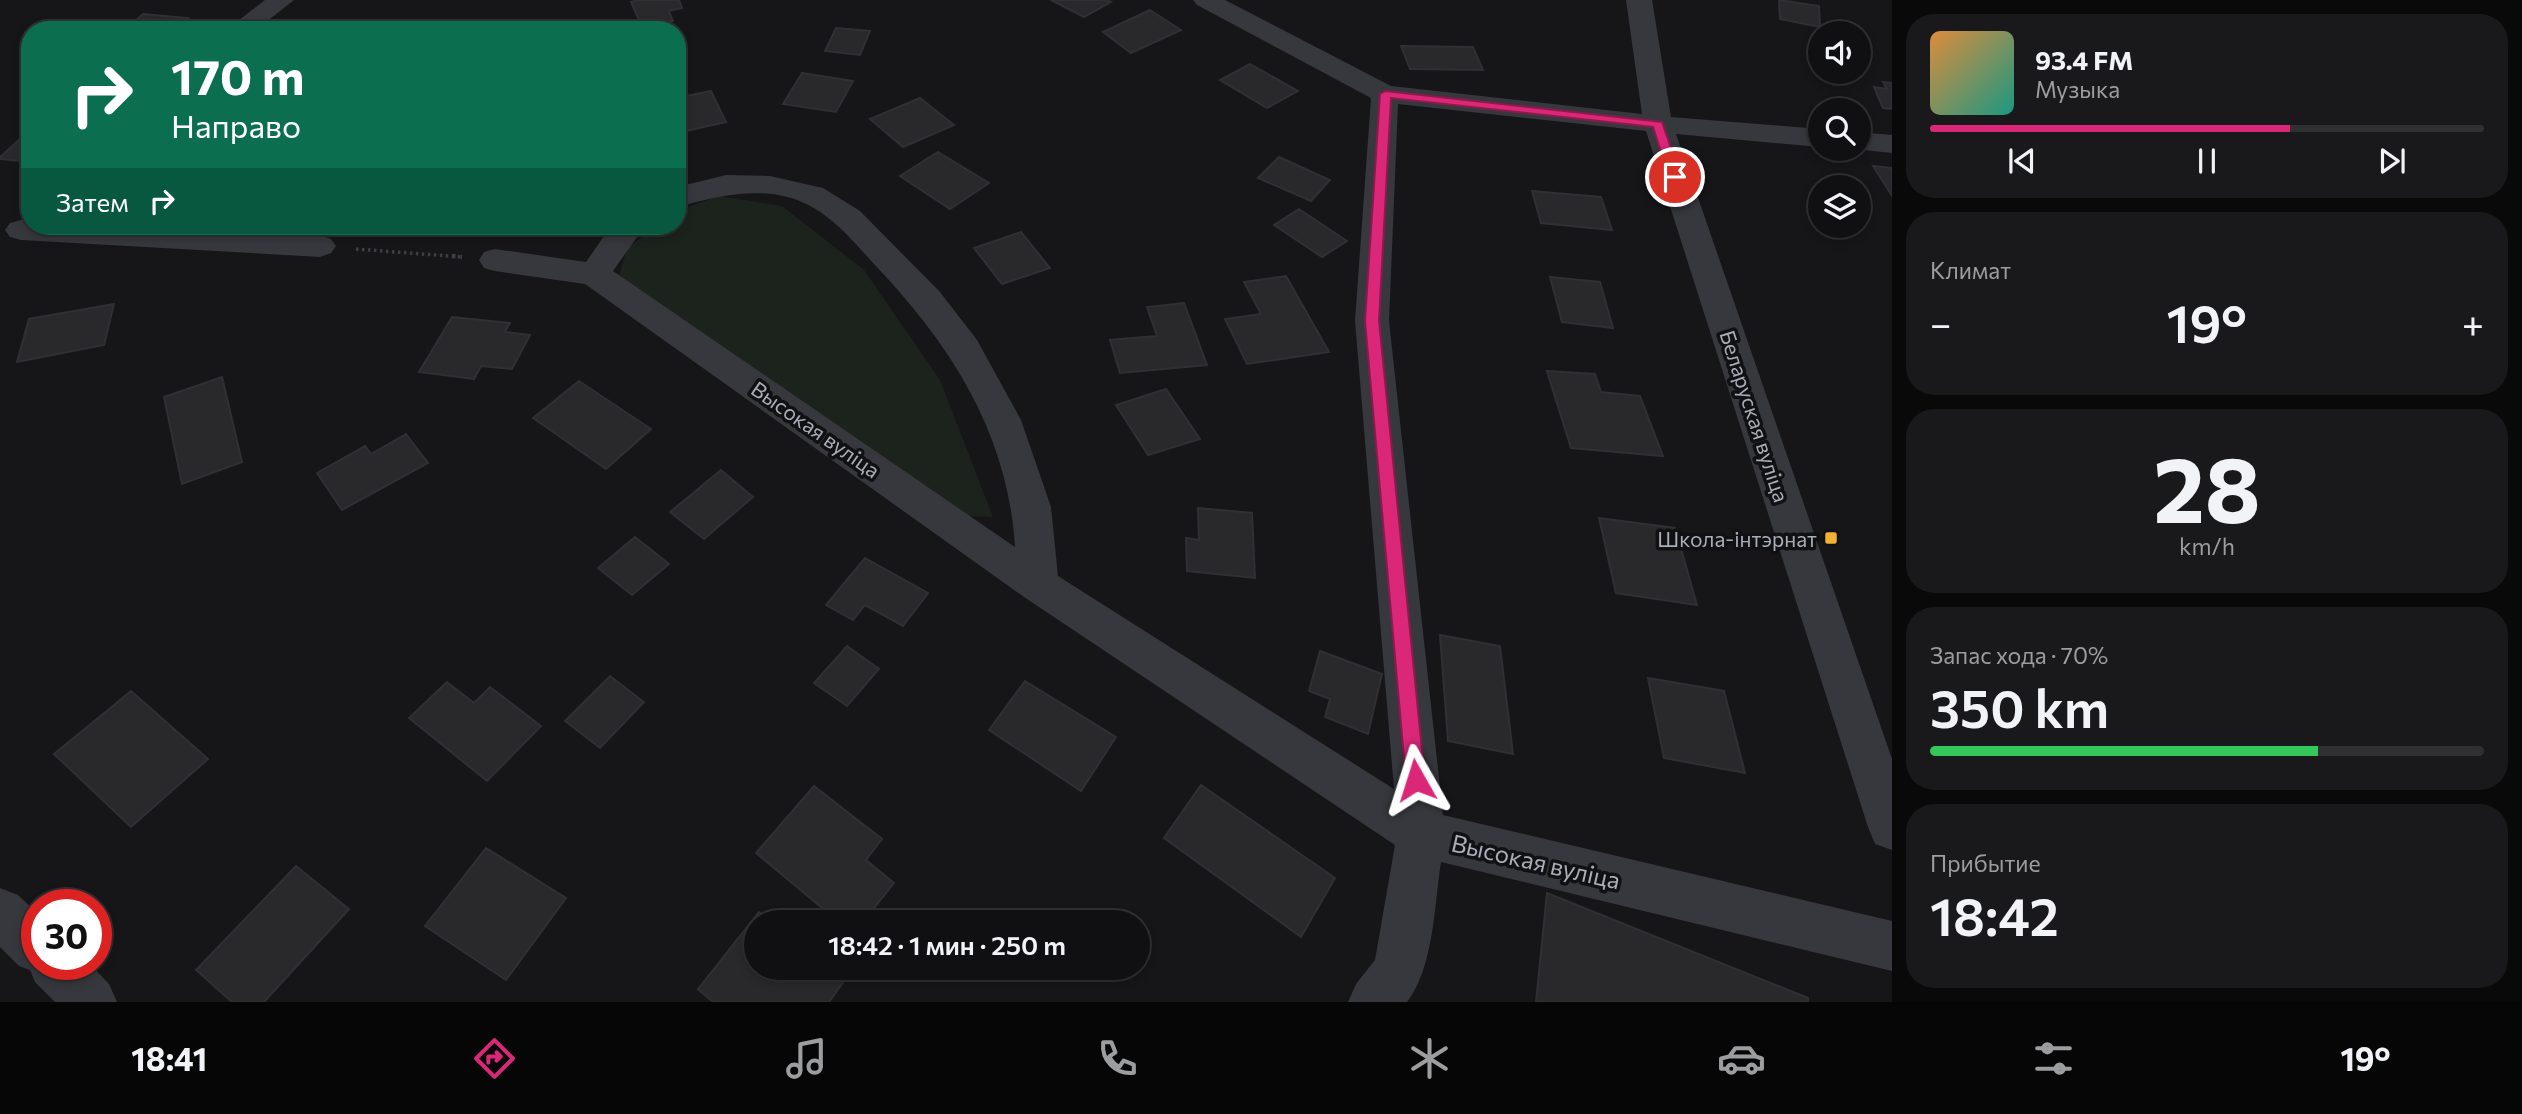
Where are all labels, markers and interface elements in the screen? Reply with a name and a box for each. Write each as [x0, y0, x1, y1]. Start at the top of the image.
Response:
map controls [1808, 21, 1871, 238]
button: sound [1808, 21, 1871, 84]
text: 93.4 FM [2035, 44, 2133, 75]
text: 170 m [171, 45, 304, 105]
icon: right [56, 49, 147, 140]
text: Музыка [2035, 75, 2120, 103]
button: search [1808, 98, 1871, 161]
text: Направо [171, 105, 301, 145]
icon: previous [2003, 142, 2041, 180]
icon: pause [2188, 142, 2226, 180]
icon: next [2373, 142, 2411, 180]
pin [1645, 147, 1705, 207]
icon: arrive [1656, 158, 1694, 196]
button: layers [1808, 175, 1871, 238]
icon: right [143, 182, 181, 220]
text: Затем [56, 186, 129, 217]
text: Климат [1930, 256, 2011, 284]
text: 19° [2166, 290, 2247, 354]
text: − [1930, 299, 1952, 346]
text: + [2462, 299, 2484, 346]
street label: Беларуская вуліца [1715, 327, 1795, 505]
street label: Высокая вуліца [747, 376, 885, 482]
text: 28 [2153, 430, 2261, 542]
place label: Школа-інтэрнат [1657, 526, 1817, 551]
marker: Школа-інтэрнат [1823, 530, 1839, 546]
text: km/h [2179, 532, 2235, 560]
text: Запас хода · 70% [1930, 641, 2108, 669]
text: 350 km [1930, 675, 2109, 739]
position arrow [1379, 743, 1453, 817]
street label: Высокая вуліца [1449, 827, 1623, 895]
text: Прибытие [1930, 849, 2041, 877]
text: 18:42 [1930, 883, 2059, 947]
speed limit sign: 30 [21, 889, 112, 980]
text: 18:42 · 1 мин · 250 m [828, 929, 1066, 960]
icon: directions [470, 1034, 519, 1083]
icon: music [782, 1034, 831, 1083]
icon: phone [1093, 1034, 1142, 1083]
icon: climate [1405, 1034, 1454, 1083]
icon: car [1717, 1034, 1766, 1083]
icon: filters [2029, 1034, 2078, 1083]
text: 18:41 [131, 1038, 207, 1078]
text: 19° [2340, 1038, 2391, 1078]

